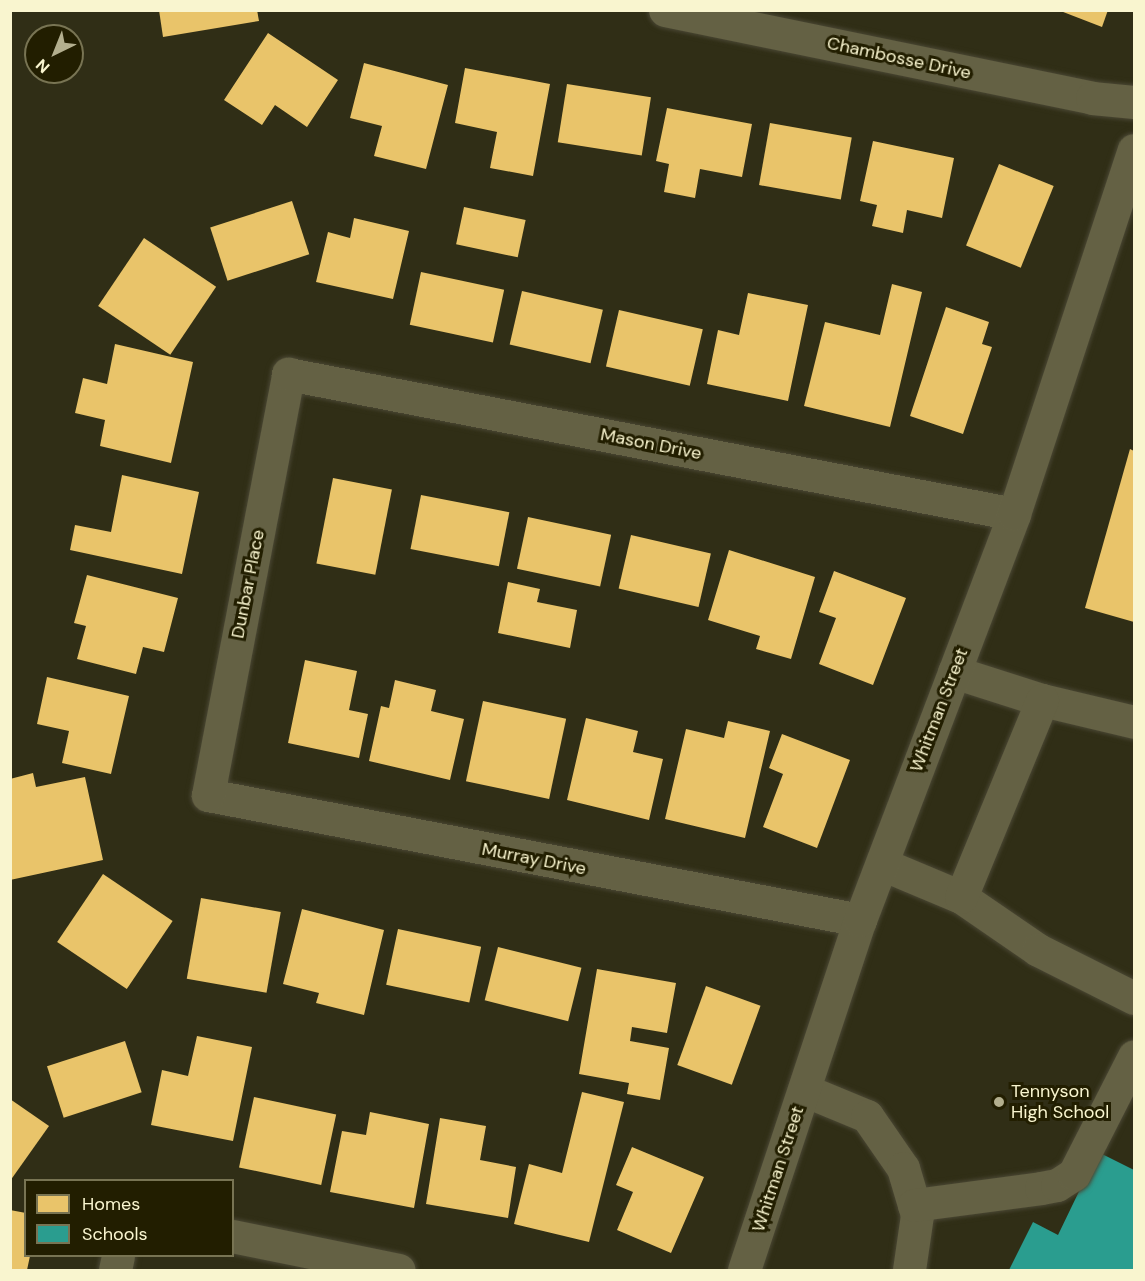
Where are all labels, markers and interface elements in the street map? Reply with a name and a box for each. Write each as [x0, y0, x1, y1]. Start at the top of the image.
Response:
north arrow [24, 24, 84, 84]
street label: Chambosse Drive [825, 32, 973, 84]
text: N [31, 54, 54, 78]
street label: Mason Drive [599, 424, 703, 464]
street label: Dunbar Place [227, 528, 269, 640]
street label: Whitman Street [905, 645, 973, 775]
street label: Murray Drive [480, 838, 588, 880]
place label: Tennyson High School [1011, 1081, 1109, 1124]
marker: Tennyson High School [992, 1095, 1006, 1109]
street label: Whitman Street [747, 1103, 809, 1235]
legend [24, 1179, 234, 1257]
text: Homes [82, 1192, 140, 1216]
text: Schools [82, 1222, 147, 1246]

